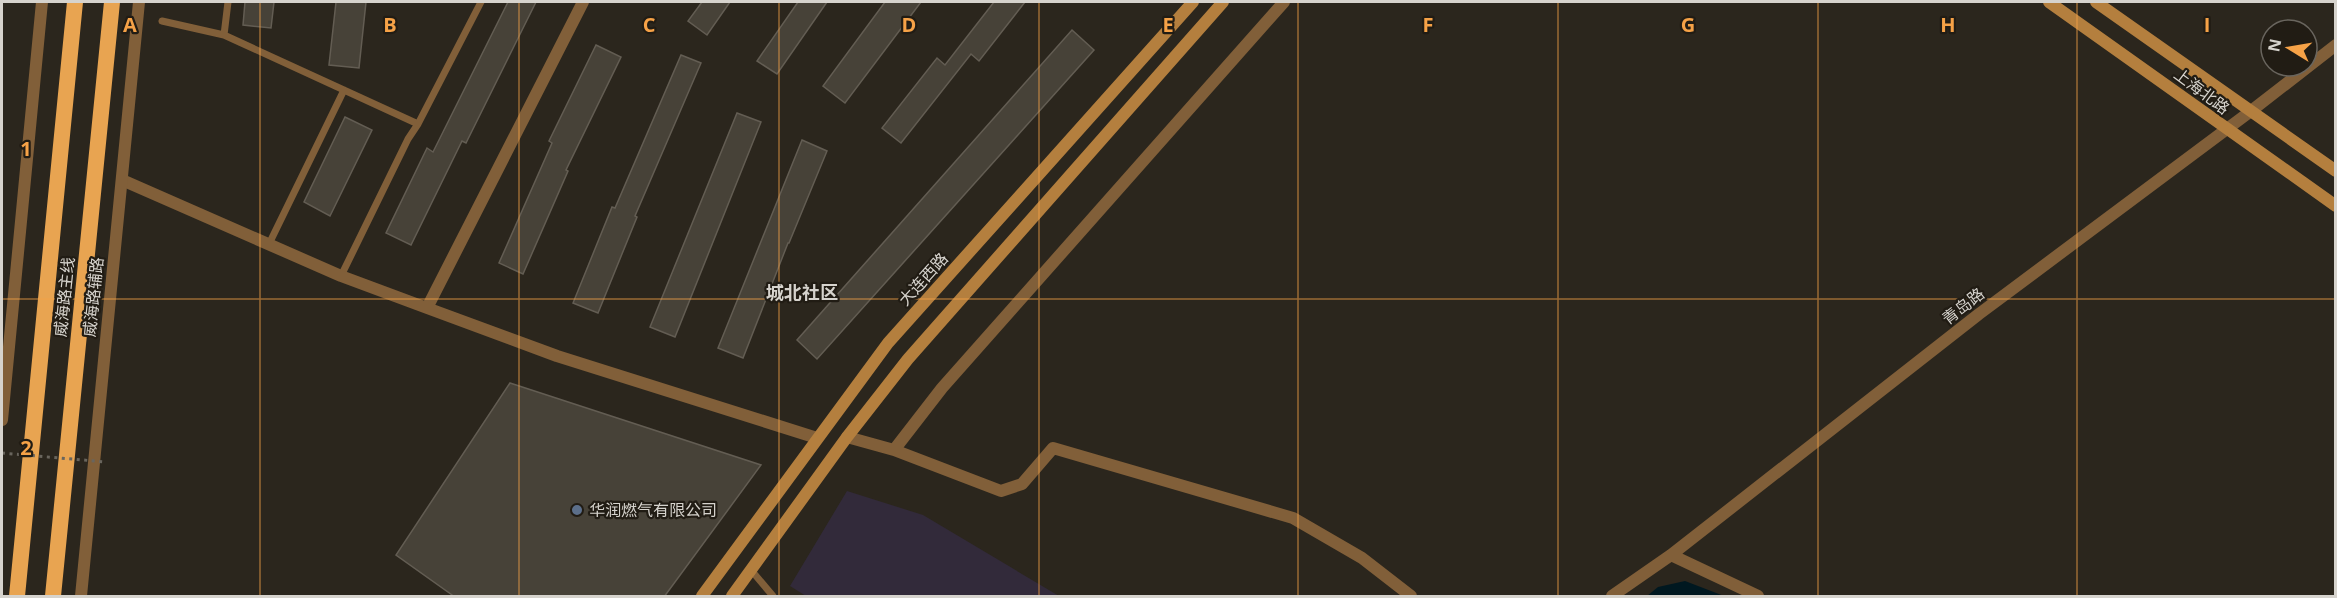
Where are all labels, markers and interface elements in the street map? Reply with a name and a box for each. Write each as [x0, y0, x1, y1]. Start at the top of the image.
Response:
text: A [123, 11, 137, 38]
text: B [383, 11, 397, 38]
text: C [643, 11, 656, 38]
text: D [902, 11, 916, 38]
text: E [1162, 11, 1174, 38]
text: F [1423, 11, 1433, 38]
text: G [1681, 11, 1695, 38]
text: H [1940, 11, 1956, 38]
text: I [2204, 11, 2210, 38]
north arrow [2259, 18, 2319, 78]
text: N [2262, 37, 2286, 54]
street label: 上海北路 [2170, 63, 2234, 119]
text: 1 [20, 135, 32, 162]
street label: 大连西路 [893, 248, 953, 310]
street label: 威海路主线 [49, 256, 79, 338]
street label: 威海路辅路 [78, 256, 108, 338]
district label: 城北社区 [766, 280, 838, 304]
street label: 青岛路 [1937, 283, 1989, 329]
text: 2 [20, 434, 32, 461]
place label: 华润燃气有限公司 [589, 499, 717, 521]
marker: 华润燃气有限公司 [570, 503, 584, 517]

